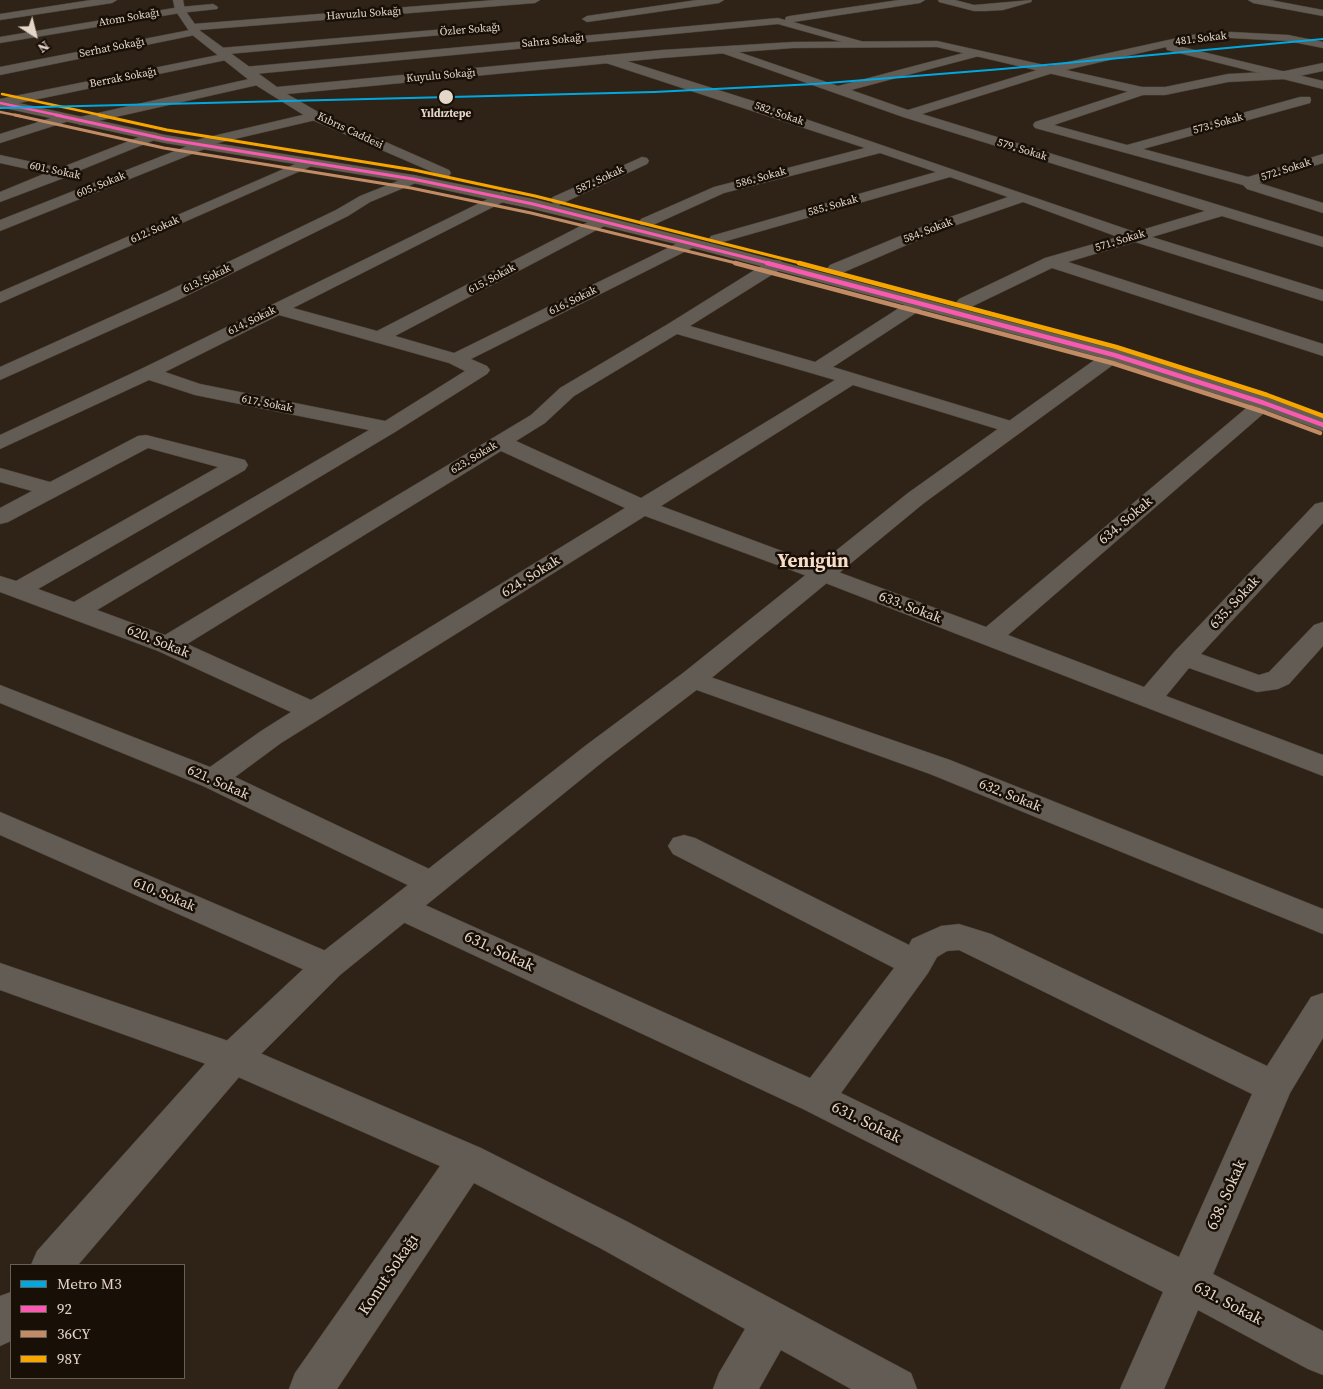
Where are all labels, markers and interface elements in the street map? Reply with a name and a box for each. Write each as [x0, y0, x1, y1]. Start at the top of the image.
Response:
street label: Havuzlu Sokağı [326, 5, 402, 23]
street label: Atom Sokağı [98, 6, 160, 30]
north arrow [10, 10, 60, 60]
street label: Özler Sokağı [439, 21, 501, 39]
street label: 481. Sokak [1175, 29, 1227, 49]
street label: Sahra Sokağı [521, 31, 585, 51]
street label: Serhat Sokağı [78, 35, 146, 61]
text: N [34, 36, 54, 58]
street label: Berrak Sokağı [88, 65, 158, 91]
street label: Kuyulu Sokağı [406, 66, 476, 86]
marker: Yıldıztepe [437, 88, 455, 106]
street label: 582. Sokak [752, 99, 806, 129]
place label: Yıldıztepe [421, 107, 471, 121]
street label: Kıbrıs Caddesi [315, 110, 385, 152]
street label: 573. Sokak [1191, 111, 1245, 137]
street label: 579. Sokak [995, 136, 1049, 164]
street label: 572. Sokak [1259, 156, 1313, 184]
street label: 601. Sokak [28, 159, 82, 183]
street label: 587. Sokak [574, 163, 626, 197]
street label: 586. Sokak [734, 165, 788, 191]
street label: 605. Sokak [75, 169, 127, 201]
street label: 585. Sokak [806, 193, 860, 219]
street label: 612. Sokak [129, 213, 181, 247]
street label: 584. Sokak [902, 216, 954, 246]
street label: 571. Sokak [1093, 227, 1147, 255]
street label: 615. Sokak [466, 261, 518, 297]
street label: 613. Sokak [181, 262, 233, 296]
street label: 616. Sokak [547, 284, 599, 318]
street label: 614. Sokak [226, 304, 278, 338]
street label: 617. Sokak [240, 393, 294, 415]
street label: 623. Sokak [449, 439, 499, 477]
street label: 634. Sokak [1095, 493, 1157, 549]
district label: Yenigün [777, 551, 849, 573]
street label: 624. Sokak [499, 552, 563, 602]
street label: 635. Sokak [1206, 573, 1264, 633]
street label: 633. Sokak [876, 588, 944, 628]
street label: 620. Sokak [124, 622, 192, 662]
street label: 621. Sokak [185, 762, 251, 804]
street label: 632. Sokak [976, 776, 1044, 816]
street label: 610. Sokak [131, 874, 197, 916]
street label: 631. Sokak [461, 927, 537, 977]
street label: 631. Sokak [828, 1098, 904, 1148]
street label: 638. Sokak [1203, 1157, 1251, 1233]
street label: Konut Sokağı [355, 1231, 423, 1319]
legend [10, 1264, 185, 1379]
text: Metro M3 [57, 1273, 122, 1294]
street label: 631. Sokak [1190, 1278, 1266, 1330]
text: 92 [57, 1298, 72, 1319]
text: 36CY [57, 1323, 91, 1344]
text: 98Y [57, 1348, 82, 1369]

